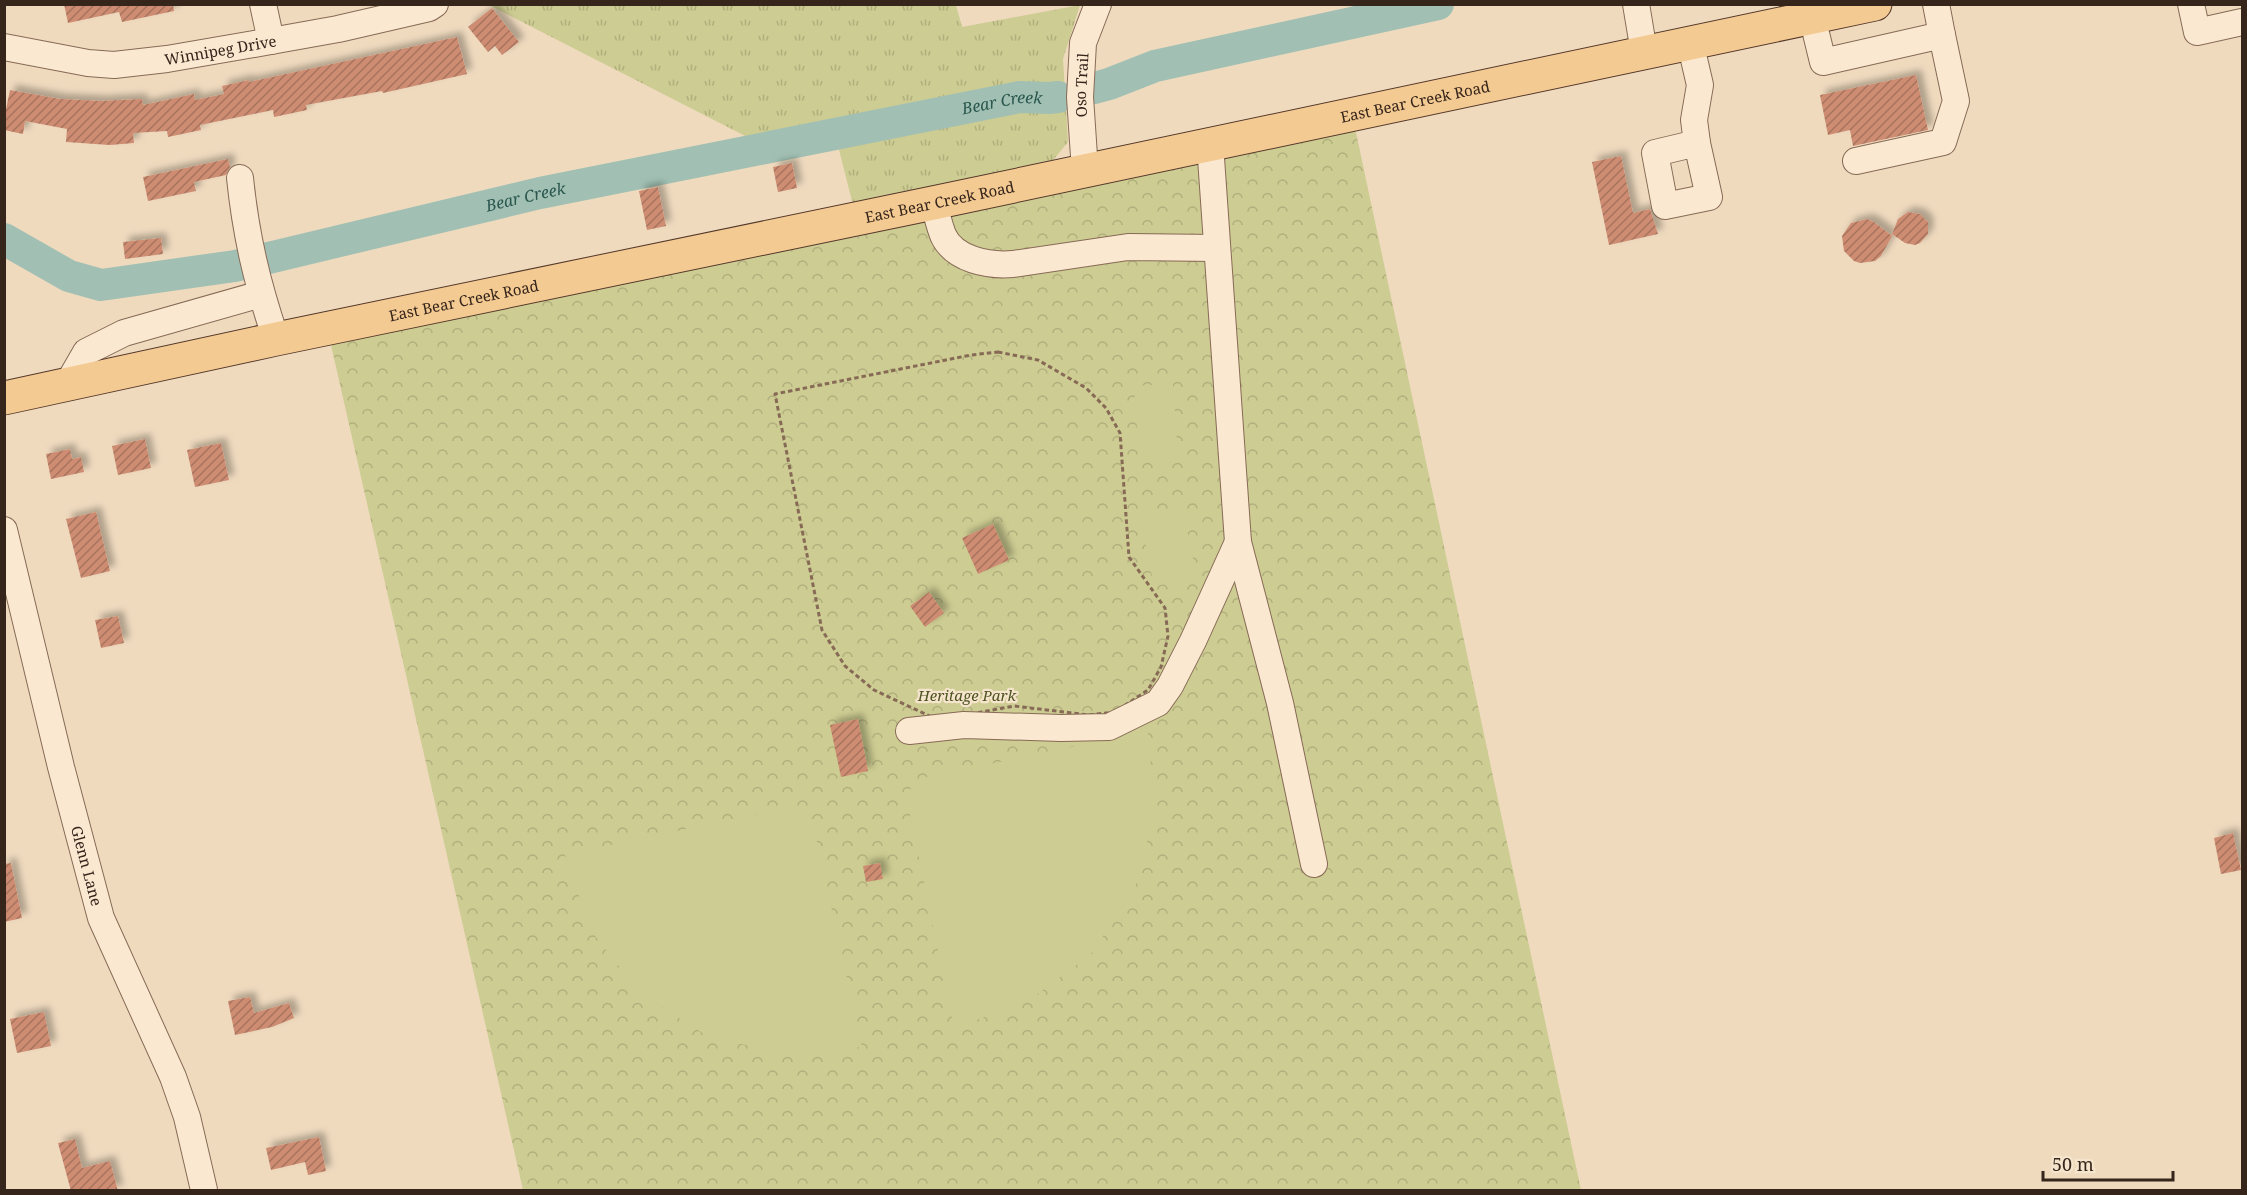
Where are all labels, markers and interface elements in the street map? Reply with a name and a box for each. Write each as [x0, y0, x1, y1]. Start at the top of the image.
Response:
street label: Winnipeg Drive [163, 30, 278, 69]
street label: Oso Trail [1070, 52, 1092, 118]
street label: East Bear Creek Road [1339, 76, 1492, 127]
water label: Bear Creek [959, 86, 1043, 120]
street label: East Bear Creek Road [863, 176, 1016, 227]
water label: Bear Creek [482, 177, 568, 217]
street label: East Bear Creek Road [387, 275, 540, 325]
park label: Heritage Park [917, 685, 1017, 705]
street label: Glenn Lane [67, 824, 107, 908]
scale bar [2043, 1144, 2174, 1182]
text: 50 m [2052, 1152, 2094, 1176]

